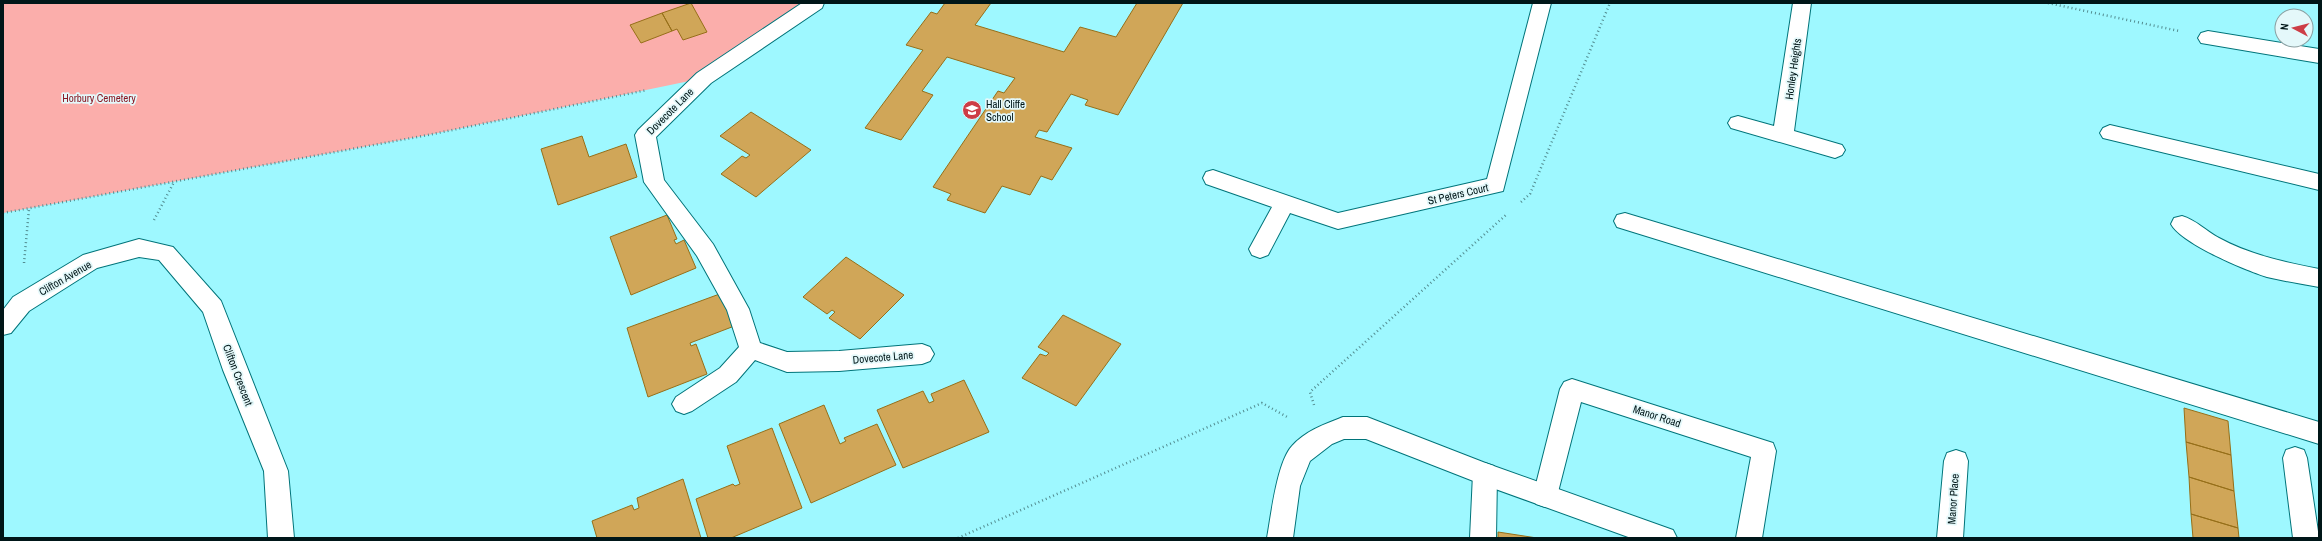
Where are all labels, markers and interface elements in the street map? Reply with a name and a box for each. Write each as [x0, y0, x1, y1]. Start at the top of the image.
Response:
north arrow [2274, 8, 2314, 48]
text: N [2277, 23, 2291, 31]
street label: Honley Heights [1782, 37, 1804, 101]
street label: Dovecote Lane [644, 85, 696, 137]
park label: Horbury Cemetery [62, 91, 136, 105]
place label: Hall Cliffe School [986, 97, 1025, 124]
school or university icon: Hall Cliffe School [961, 99, 983, 121]
street label: St Peters Court [1426, 180, 1490, 208]
street label: Clifton Avenue [36, 257, 94, 299]
street label: Clifton Crescent [220, 342, 256, 408]
street label: Dovecote Lane [852, 347, 914, 367]
street label: Manor Road [1631, 402, 1683, 430]
street label: Manor Place [1944, 473, 1962, 525]

